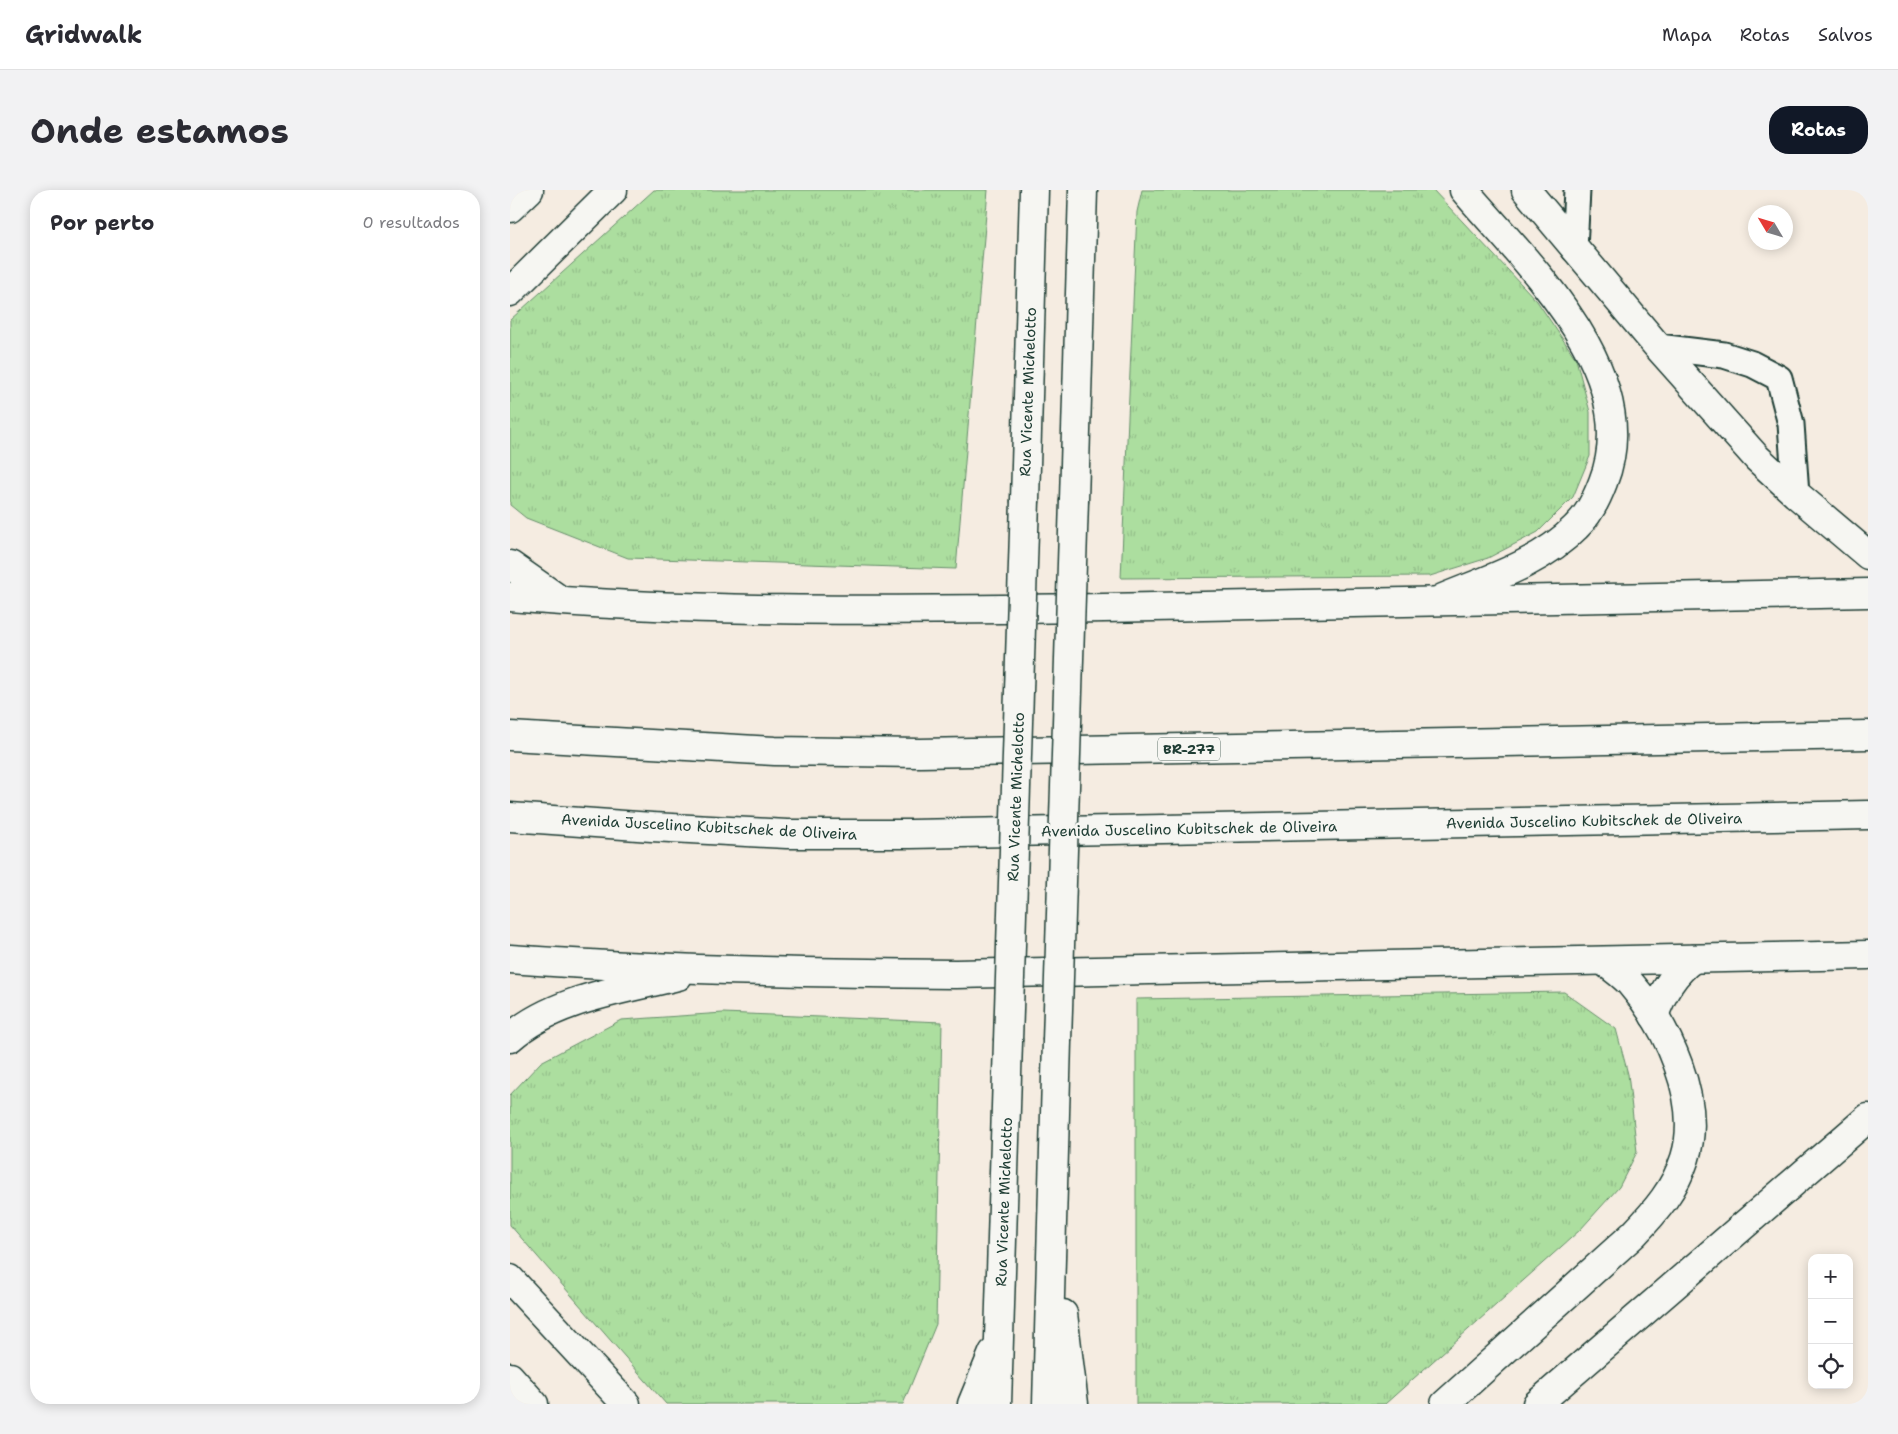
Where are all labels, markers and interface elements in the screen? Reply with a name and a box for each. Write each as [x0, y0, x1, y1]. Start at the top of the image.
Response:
text: Gridwalk [25, 19, 142, 51]
text: Mapa [1662, 23, 1712, 47]
text: Rotas [1740, 23, 1790, 47]
text: Salvos [1818, 23, 1873, 47]
button: Rotas [1769, 106, 1868, 154]
text: Onde estamos [30, 107, 289, 154]
north arrow [1748, 205, 1793, 250]
text: Por perto [50, 209, 154, 237]
text: 0 resultados [362, 212, 460, 233]
street label: Rua Vicente Michelotto [1015, 307, 1041, 477]
street label: Rua Vicente Michelotto [1003, 712, 1029, 882]
road number: BR-277 [1158, 738, 1220, 760]
street label: Avenida Juscelino Kubitschek de Oliveira [1446, 808, 1743, 834]
street label: Avenida Juscelino Kubitschek de Oliveira [561, 809, 858, 845]
street label: Avenida Juscelino Kubitschek de Oliveira [1041, 816, 1338, 842]
street label: Rua Vicente Michelotto [991, 1117, 1017, 1287]
map controls [1808, 1254, 1853, 1389]
button: + [1808, 1254, 1853, 1299]
button: − [1808, 1299, 1853, 1344]
button: locate [1808, 1344, 1853, 1389]

